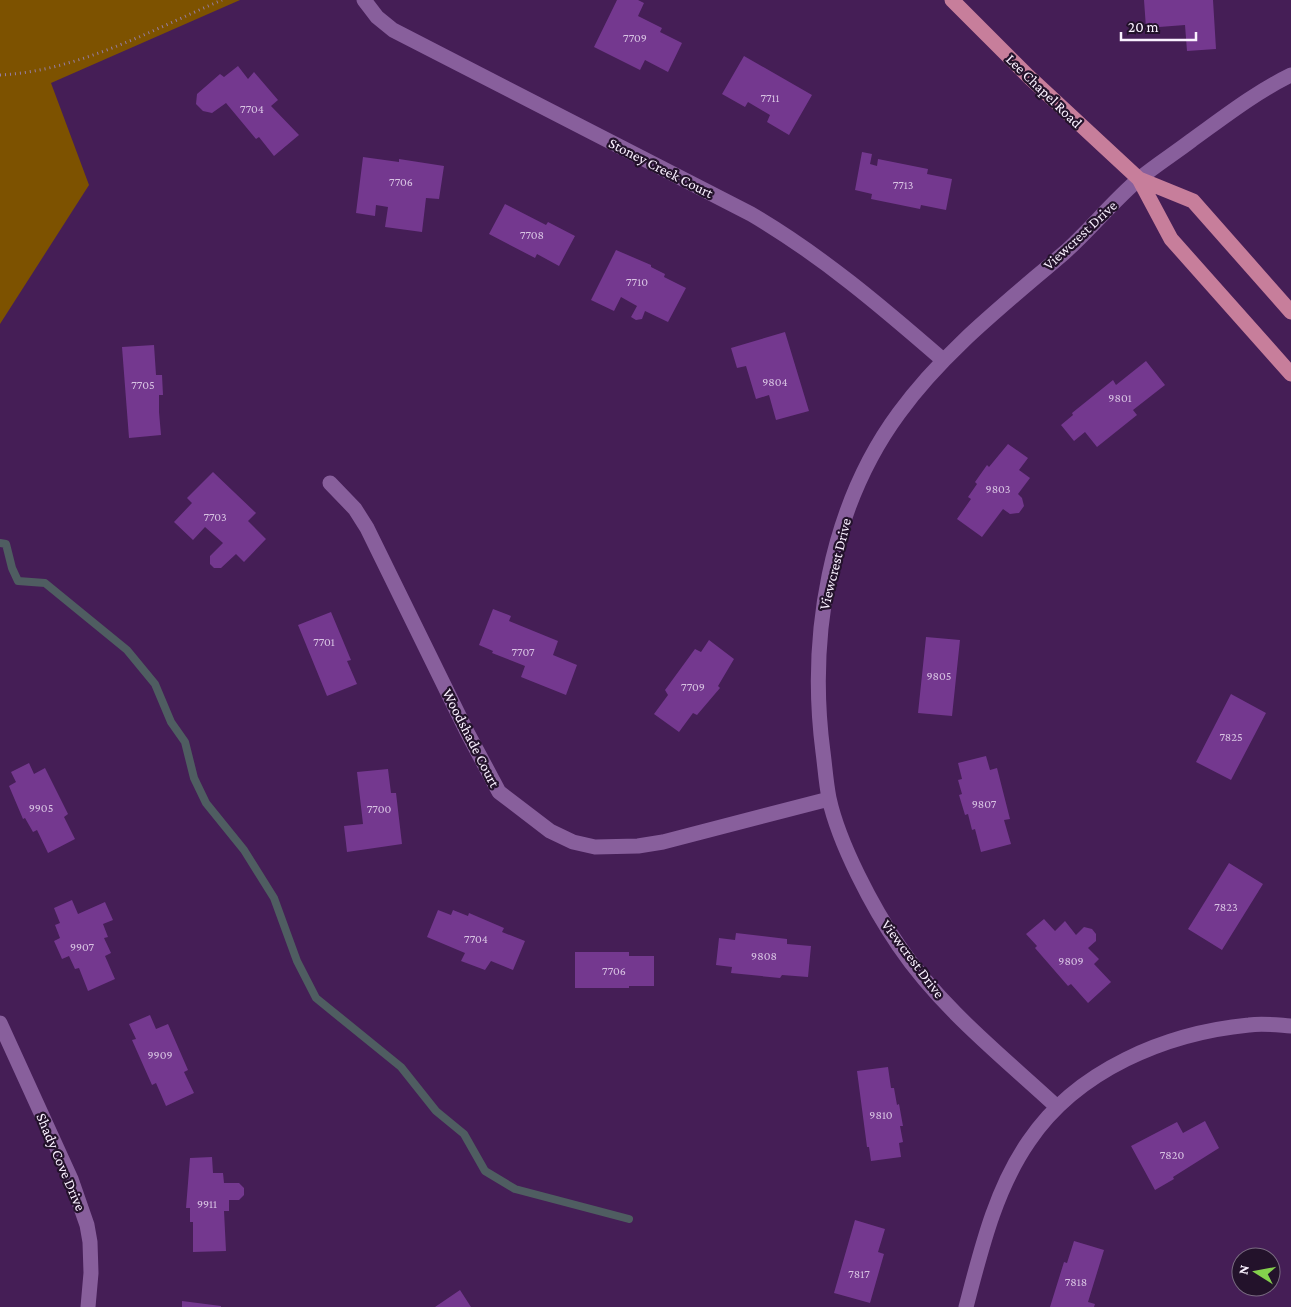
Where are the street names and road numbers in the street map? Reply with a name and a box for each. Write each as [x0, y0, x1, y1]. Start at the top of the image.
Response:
street label: Lee Chapel Road [1002, 51, 1085, 132]
street label: Stoney Creek Court [606, 135, 717, 203]
street label: Viewcrest Drive [1040, 197, 1120, 273]
street label: Viewcrest Drive [816, 516, 854, 611]
street label: Woodshade Court [439, 686, 503, 791]
street label: Viewcrest Drive [878, 917, 948, 1002]
street label: Shady Cove Drive [32, 1111, 89, 1214]

